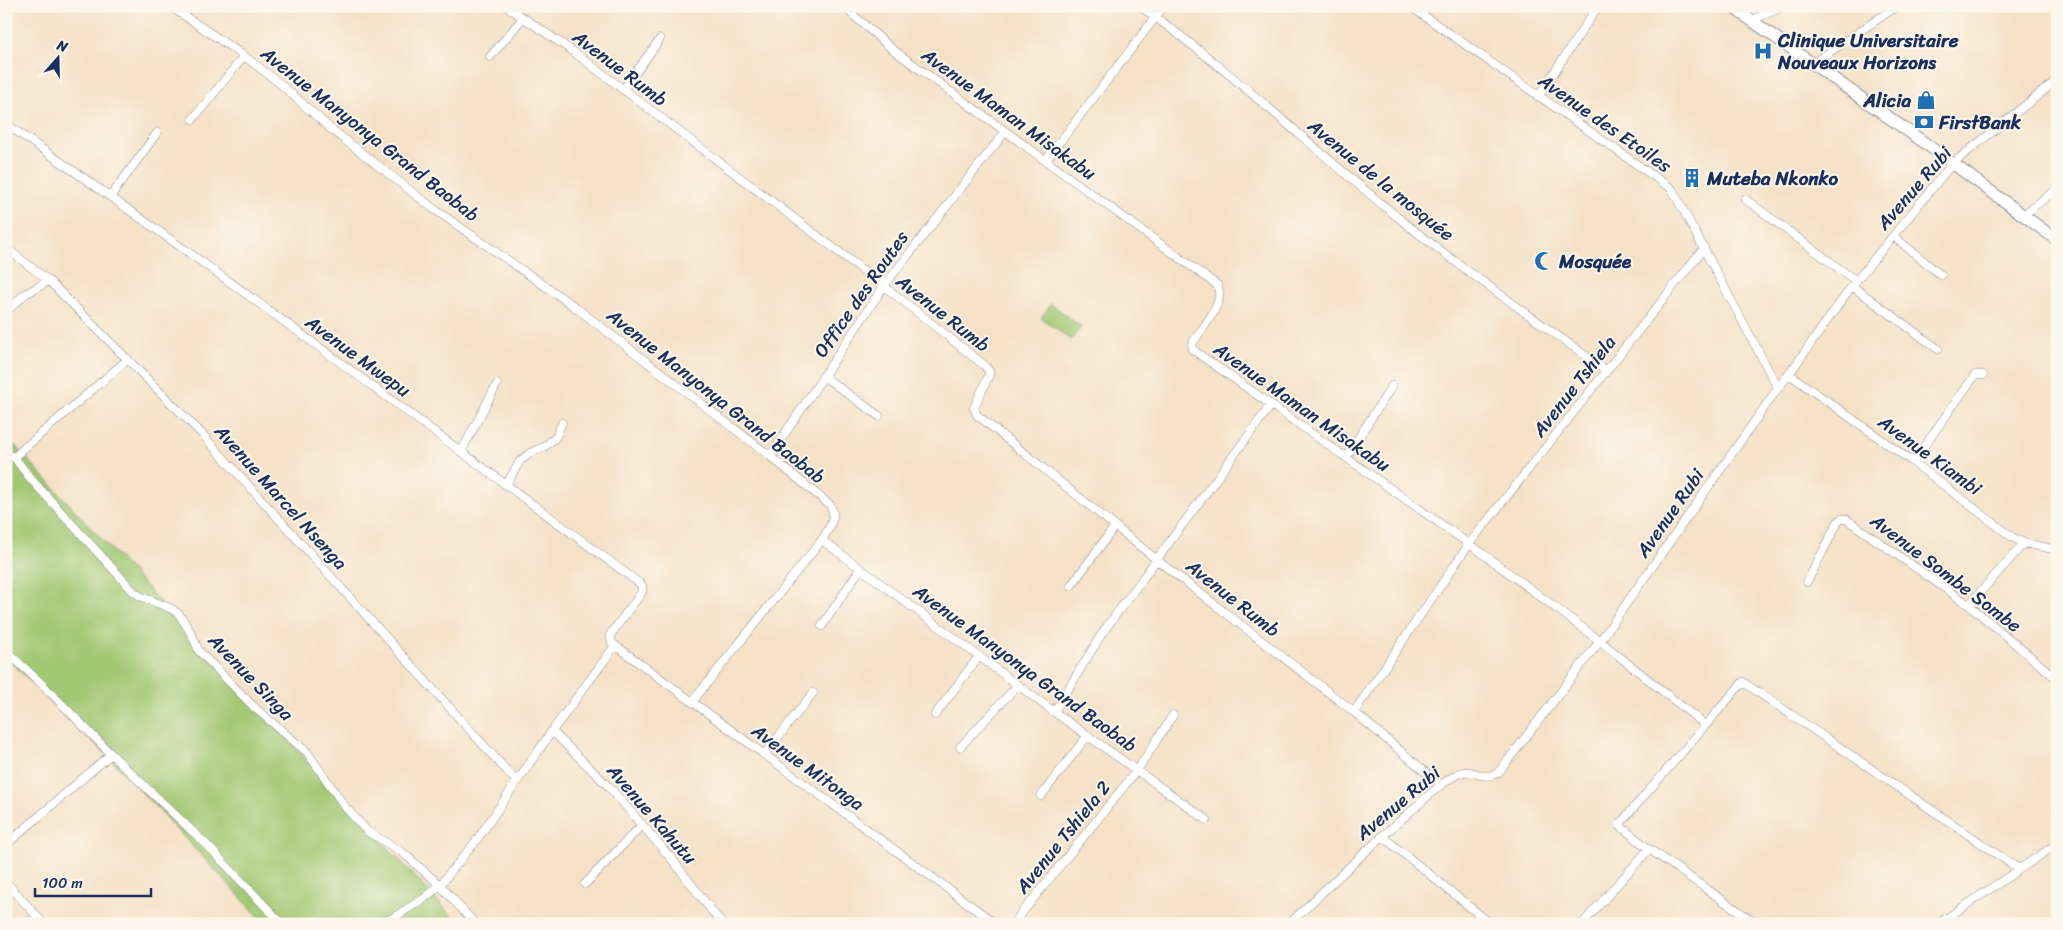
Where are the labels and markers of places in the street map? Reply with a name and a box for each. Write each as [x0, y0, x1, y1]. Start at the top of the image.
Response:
place label: Clinique Universitaire Nouveaux Horizons [1777, 24, 1959, 79]
hospital icon: Clinique Universitaire Nouveaux Horizons [1752, 40, 1774, 62]
place label: Alicia [1863, 84, 1911, 117]
shop icon: Alicia [1915, 89, 1937, 111]
place label: FirstBank [1938, 106, 2022, 139]
bank icon: FirstBank [1913, 111, 1935, 133]
place label: Muteba Nkonko [1706, 162, 1839, 195]
building icon: Muteba Nkonko [1681, 167, 1703, 189]
place label: Mosquée [1558, 245, 1632, 278]
mosque icon: Mosquée [1533, 250, 1555, 272]

